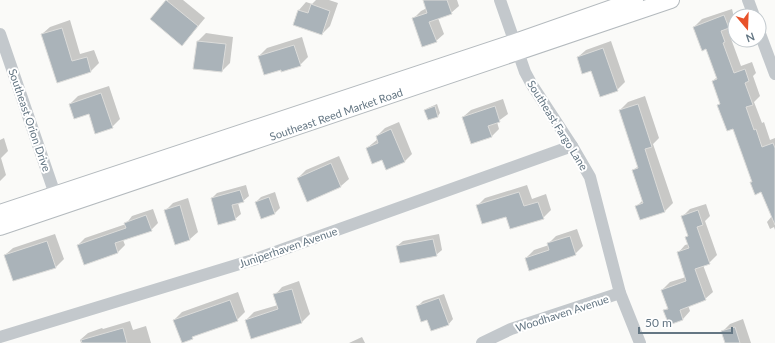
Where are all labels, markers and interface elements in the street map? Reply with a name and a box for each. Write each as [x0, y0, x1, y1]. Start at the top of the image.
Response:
north arrow [727, 8, 767, 48]
text: N [744, 30, 757, 45]
street label: Southeast Orion Drive [6, 67, 54, 173]
street label: Southeast Fargo Lane [525, 78, 591, 173]
street label: Southeast Reed Market Road [268, 85, 404, 143]
street label: Juniperhaven Avenue [237, 224, 339, 270]
street label: Woodhaven Avenue [514, 292, 610, 334]
scale bar [639, 309, 732, 335]
text: 50 m [645, 315, 672, 330]

